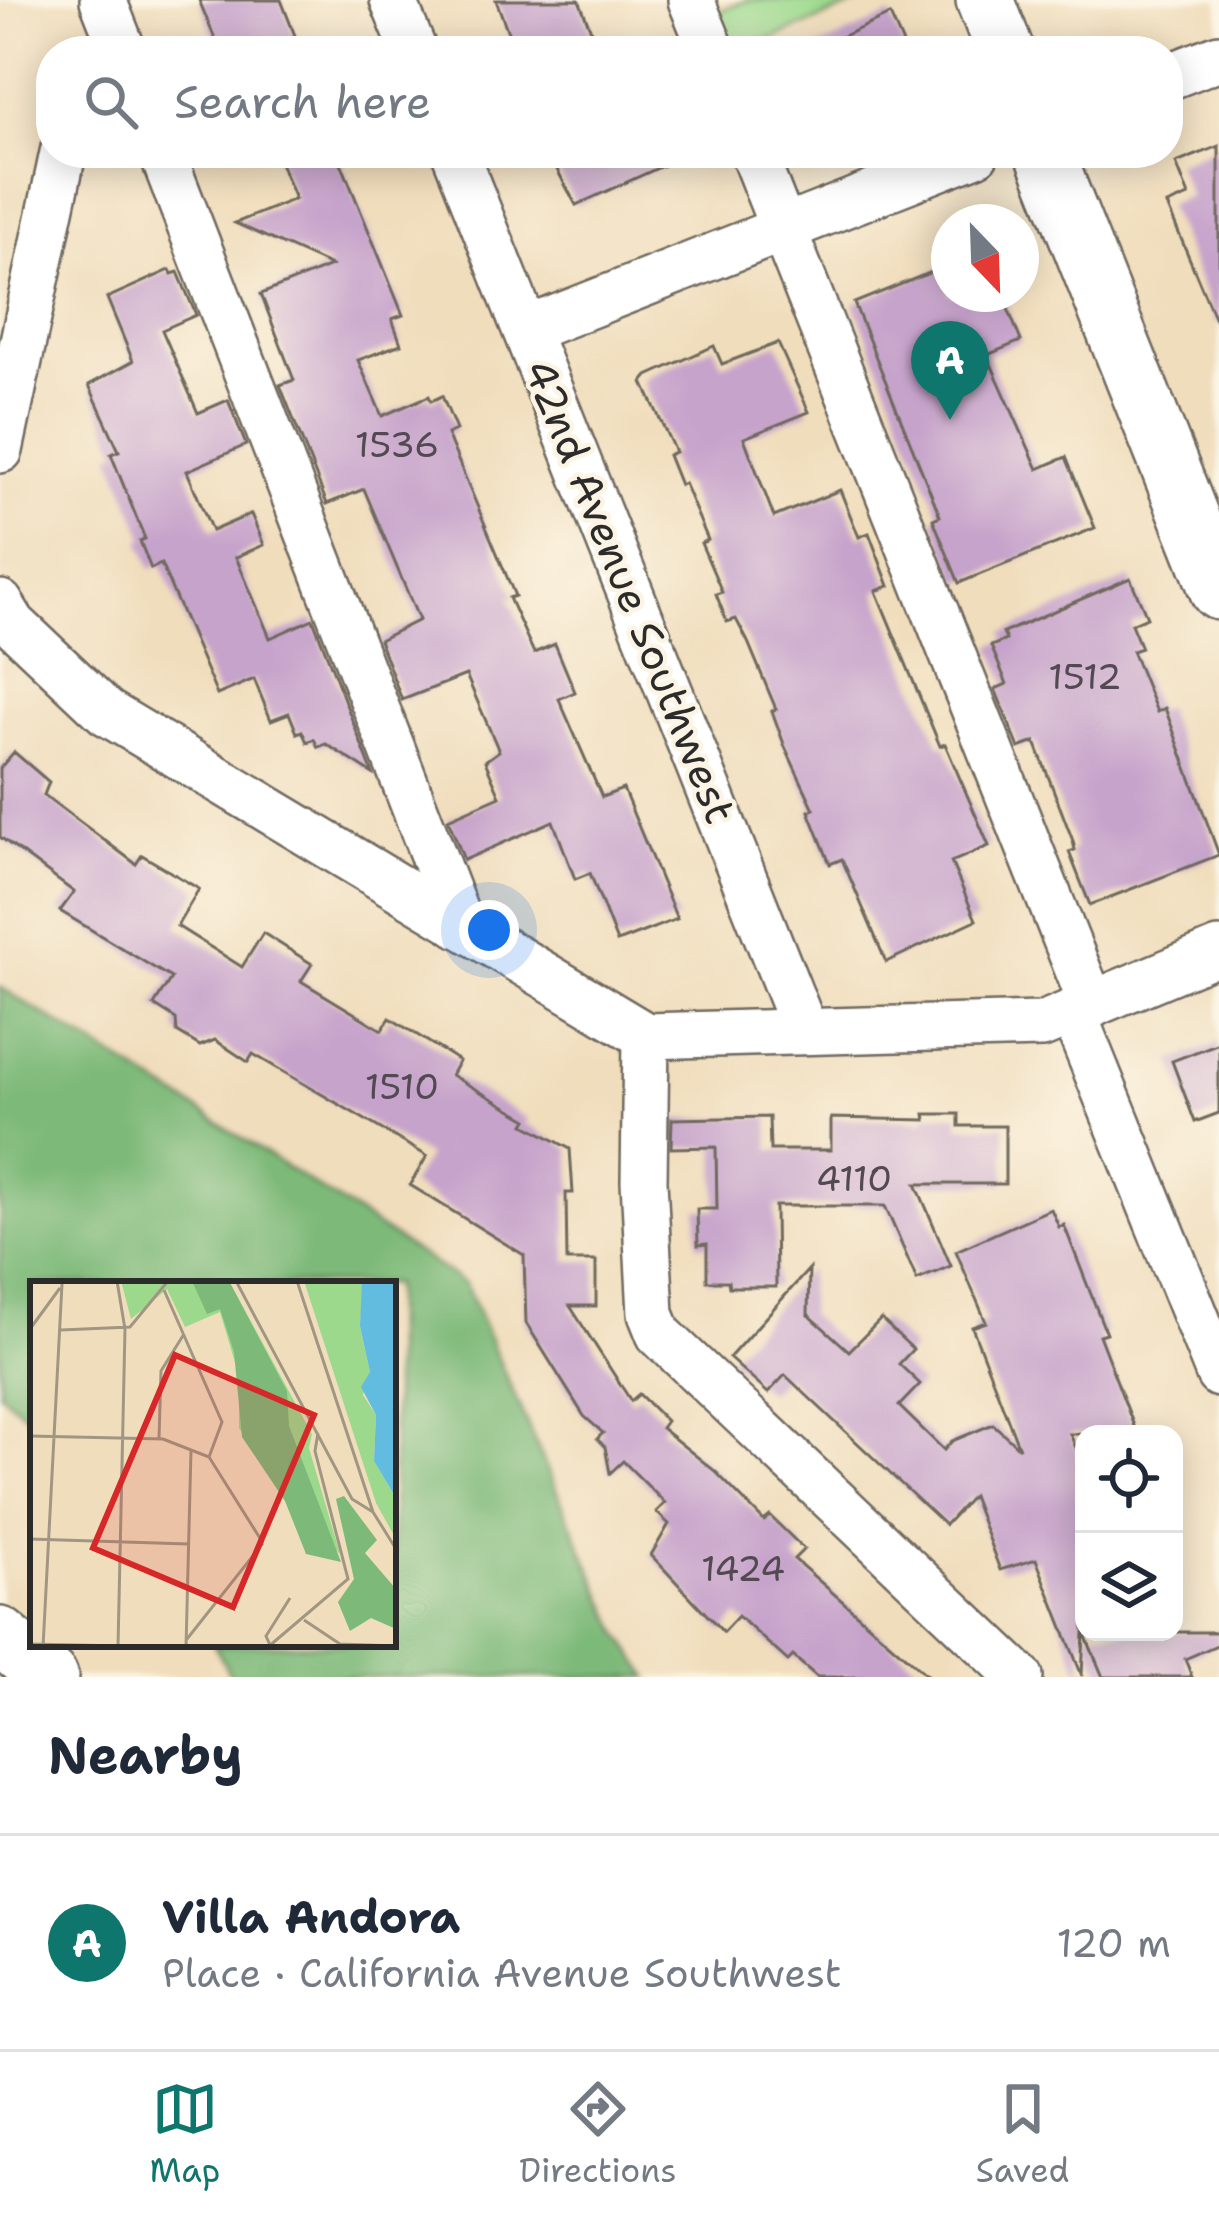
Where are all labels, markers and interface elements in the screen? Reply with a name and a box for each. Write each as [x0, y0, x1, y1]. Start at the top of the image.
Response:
search box [36, 36, 1183, 168]
icon: search [78, 69, 144, 135]
text: Search here [174, 72, 431, 132]
north arrow [931, 204, 1039, 312]
pin: A [911, 321, 989, 420]
street label: 42nd Avenue Southwest [511, 351, 749, 831]
house number: 1536 [355, 420, 439, 469]
house number: 1512 [1048, 652, 1122, 701]
your location [459, 900, 519, 960]
house number: 1510 [365, 1062, 439, 1111]
house number: 4110 [816, 1154, 892, 1203]
inset map [30, 1281, 396, 1647]
map controls [1075, 1425, 1183, 1641]
button: locate [1075, 1425, 1183, 1533]
button: layers [1075, 1533, 1183, 1641]
house number: 1424 [701, 1544, 785, 1593]
text: Nearby [48, 1721, 243, 1789]
text: Villa Andora [162, 1887, 460, 1947]
text: A [72, 1917, 102, 1969]
text: 120 m [1056, 1917, 1171, 1969]
text: Place · California Avenue Southwest [162, 1947, 842, 1999]
tab: Map [150, 2076, 220, 2193]
tab: Directions [519, 2076, 677, 2193]
tab: Saved [976, 2076, 1069, 2193]

